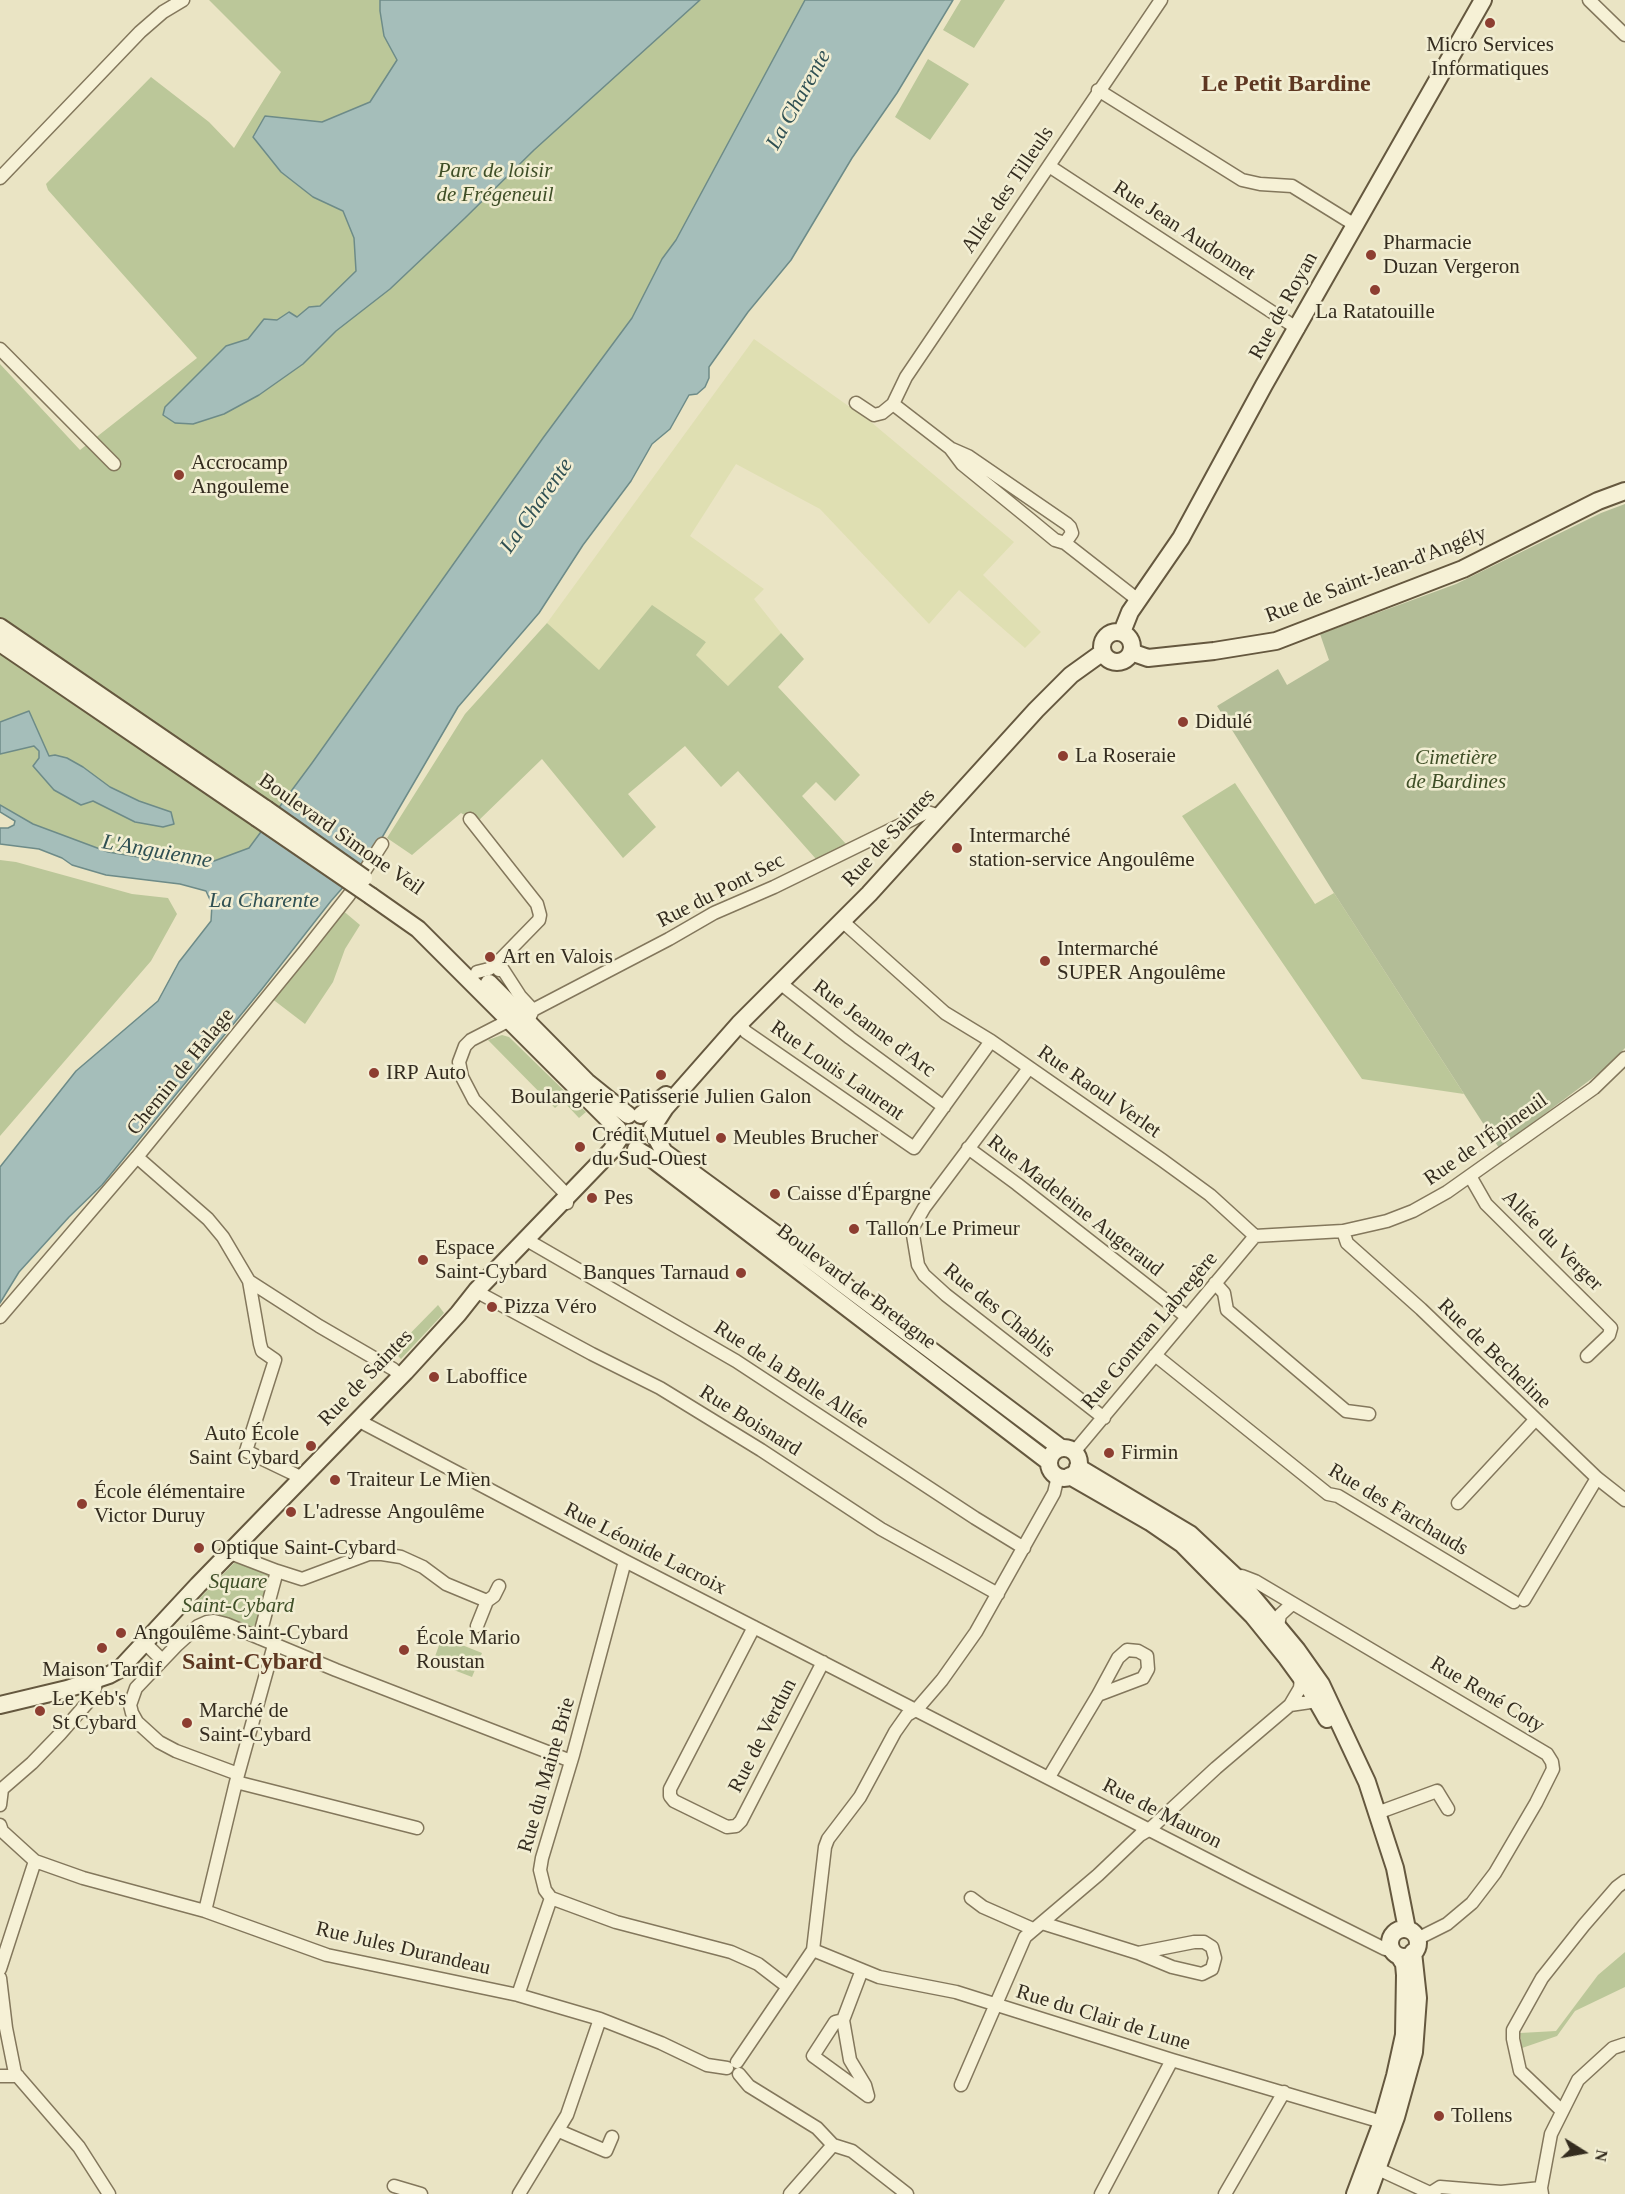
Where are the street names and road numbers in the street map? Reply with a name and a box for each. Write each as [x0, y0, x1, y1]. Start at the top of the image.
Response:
street label: Allée des Tilleuls [956, 122, 1060, 258]
street label: Rue Jean Audonnet [1108, 176, 1260, 286]
street label: Rue de Royan [1244, 248, 1324, 364]
street label: Rue de Saint-Jean-d'Angély [1262, 521, 1490, 629]
street label: Boulevard Simone Veil [254, 768, 428, 902]
street label: Rue de Saintes [837, 784, 941, 892]
street label: Rue du Pont Sec [653, 848, 789, 934]
street label: Rue Jeanne d'Arc [808, 975, 940, 1083]
street label: Chemin de Halage [122, 1003, 240, 1141]
street label: Rue Louis Laurent [765, 1016, 909, 1126]
street label: Rue Raoul Verlet [1033, 1040, 1165, 1144]
street label: Rue de l'Épineuil [1419, 1088, 1553, 1192]
street label: Rue Madeleine Augeraud [982, 1130, 1168, 1282]
street label: Allée du Verger [1496, 1185, 1608, 1297]
street label: Boulevard de Bretagne [771, 1219, 941, 1355]
street label: Rue Gontran Labregère [1077, 1247, 1223, 1415]
street label: Rue des Chablis [938, 1258, 1060, 1364]
street label: Rue de Becheline [1432, 1293, 1556, 1415]
street label: Rue de la Belle Allée [709, 1316, 873, 1434]
street label: Rue de Saintes [314, 1324, 418, 1432]
street label: Rue Boisnard [695, 1380, 805, 1462]
street label: Rue des Farchauds [1324, 1458, 1472, 1562]
street label: Rue Léonide Lacroix [560, 1497, 730, 1601]
street label: Rue René Coty [1426, 1651, 1548, 1739]
street label: Rue de Verdun [723, 1675, 803, 1797]
street label: Rue du Maine Brie [513, 1694, 581, 1856]
street label: Rue de Mauron [1098, 1773, 1226, 1855]
street label: Rue Jules Durandeau [313, 1917, 493, 1981]
street label: Rue du Clair de Lune [1013, 1980, 1193, 2056]

